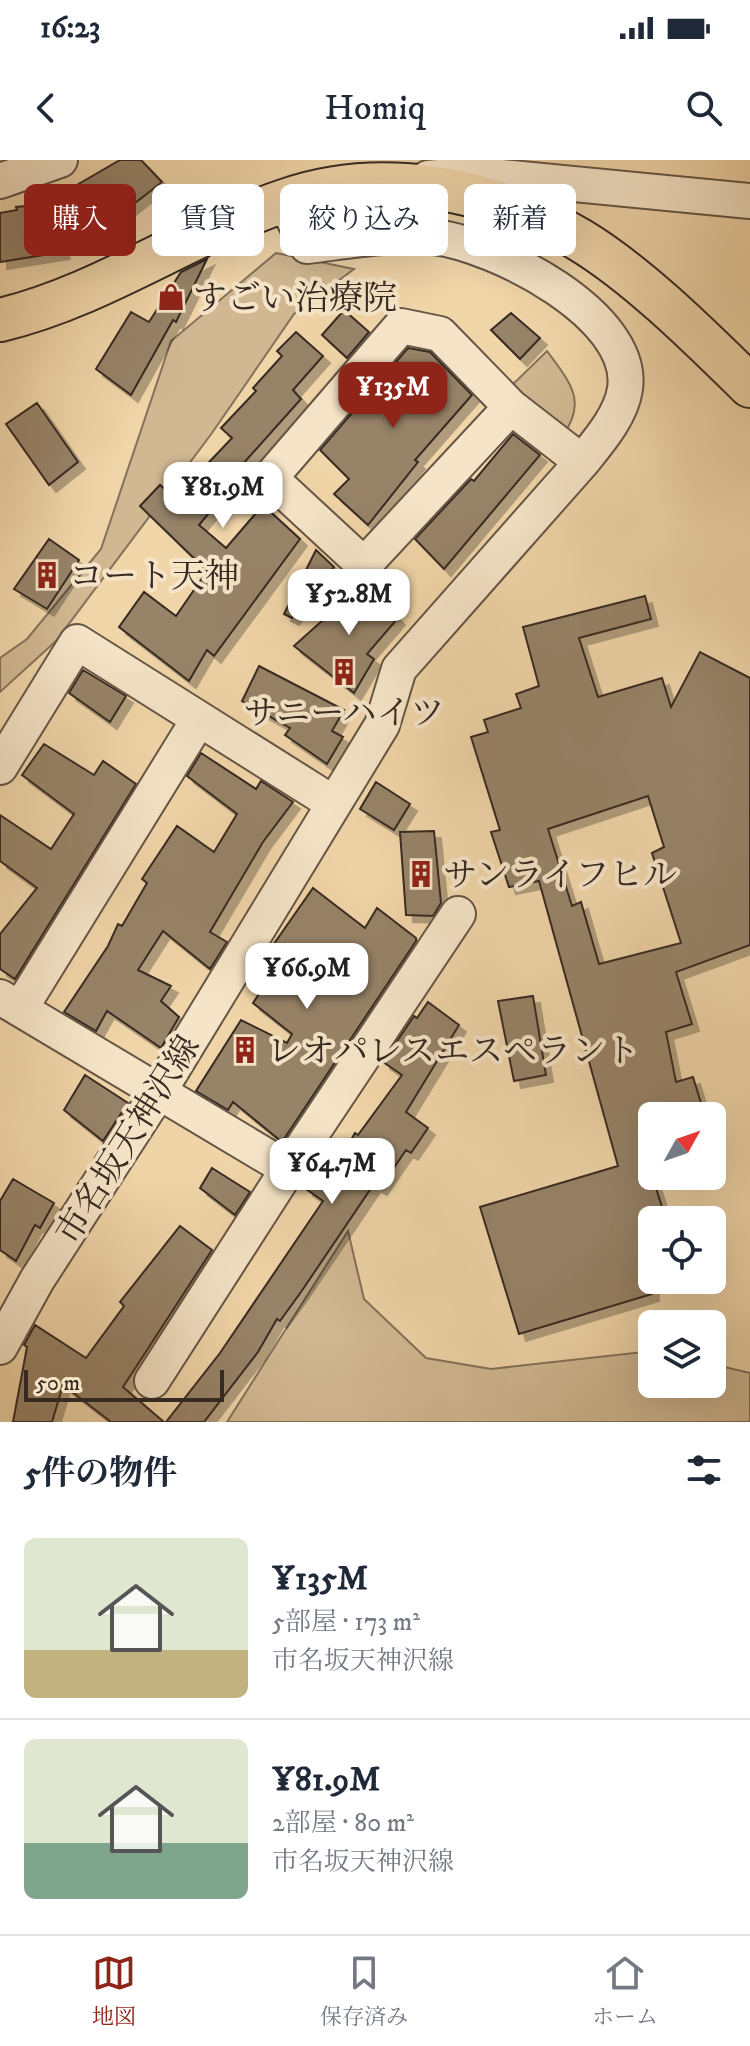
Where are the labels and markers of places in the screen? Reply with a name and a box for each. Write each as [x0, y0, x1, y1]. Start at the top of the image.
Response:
place label: すごい治療院 [193, 278, 397, 320]
shop icon: すごい治療院 [156, 282, 186, 312]
pin: ¥135M [337, 362, 449, 430]
pin: ¥81.9M [158, 462, 288, 530]
place label: コート天神 [69, 556, 239, 598]
building icon: コート天神 [32, 560, 62, 590]
pin: ¥52.8M [284, 569, 414, 637]
building icon: サニーハイツ [329, 657, 359, 687]
place label: サニーハイツ [244, 693, 444, 735]
place label: サンライフヒル [443, 855, 677, 897]
building icon: サンライフヒル [406, 859, 436, 889]
pin: ¥66.9M [242, 943, 372, 1011]
place label: レオパレスエスペラント [267, 1031, 639, 1073]
building icon: レオパレスエスペラント [230, 1035, 260, 1065]
pin: ¥64.7M [267, 1138, 397, 1206]

